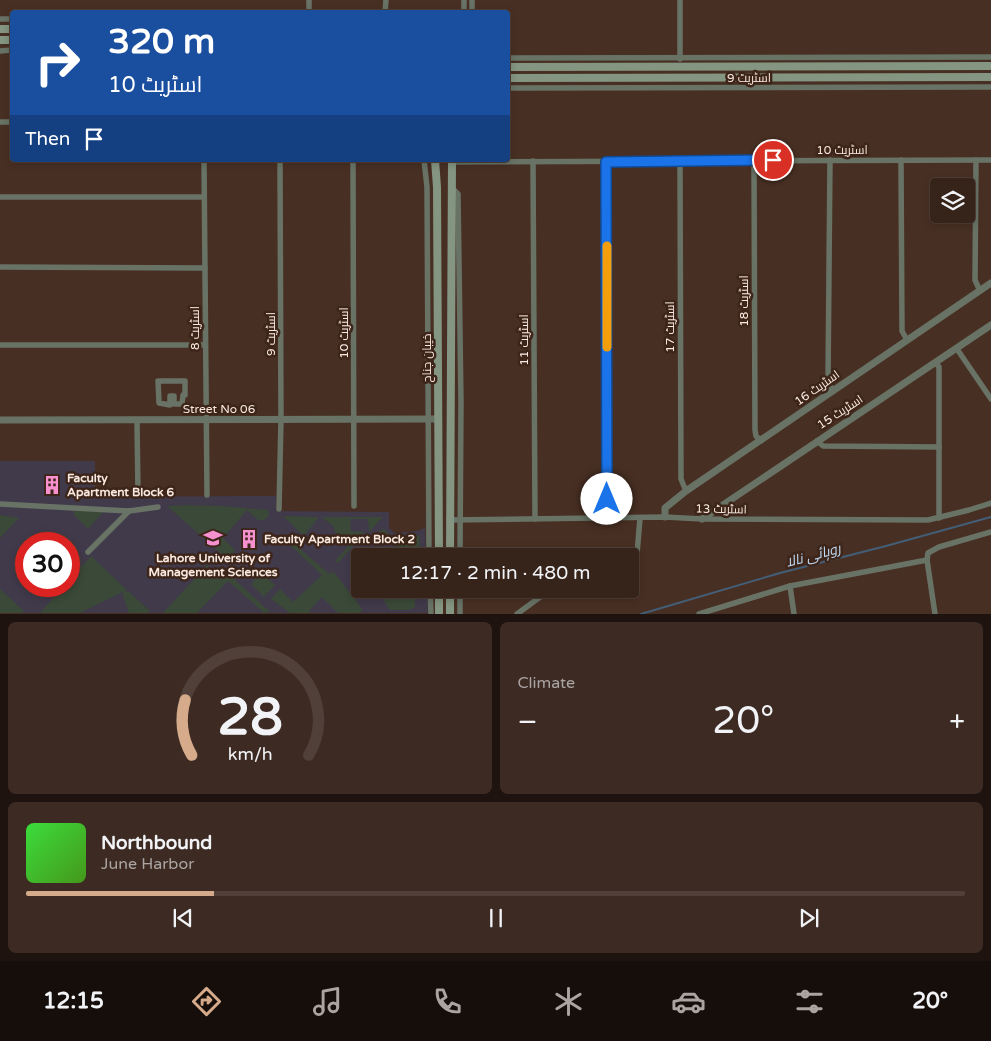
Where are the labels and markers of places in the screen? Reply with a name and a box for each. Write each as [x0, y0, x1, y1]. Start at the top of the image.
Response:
pin [752, 139, 794, 181]
place label: Faculty Apartment Block 6 [67, 471, 175, 500]
building icon: Faculty Apartment Block 6 [41, 474, 63, 496]
school or university icon: Lahore University of Management Sciences [202, 527, 224, 549]
building icon: Faculty Apartment Block 2 [238, 528, 260, 550]
place label: Faculty Apartment Block 2 [264, 532, 415, 547]
place label: Lahore University of Management Sciences [148, 551, 278, 580]

